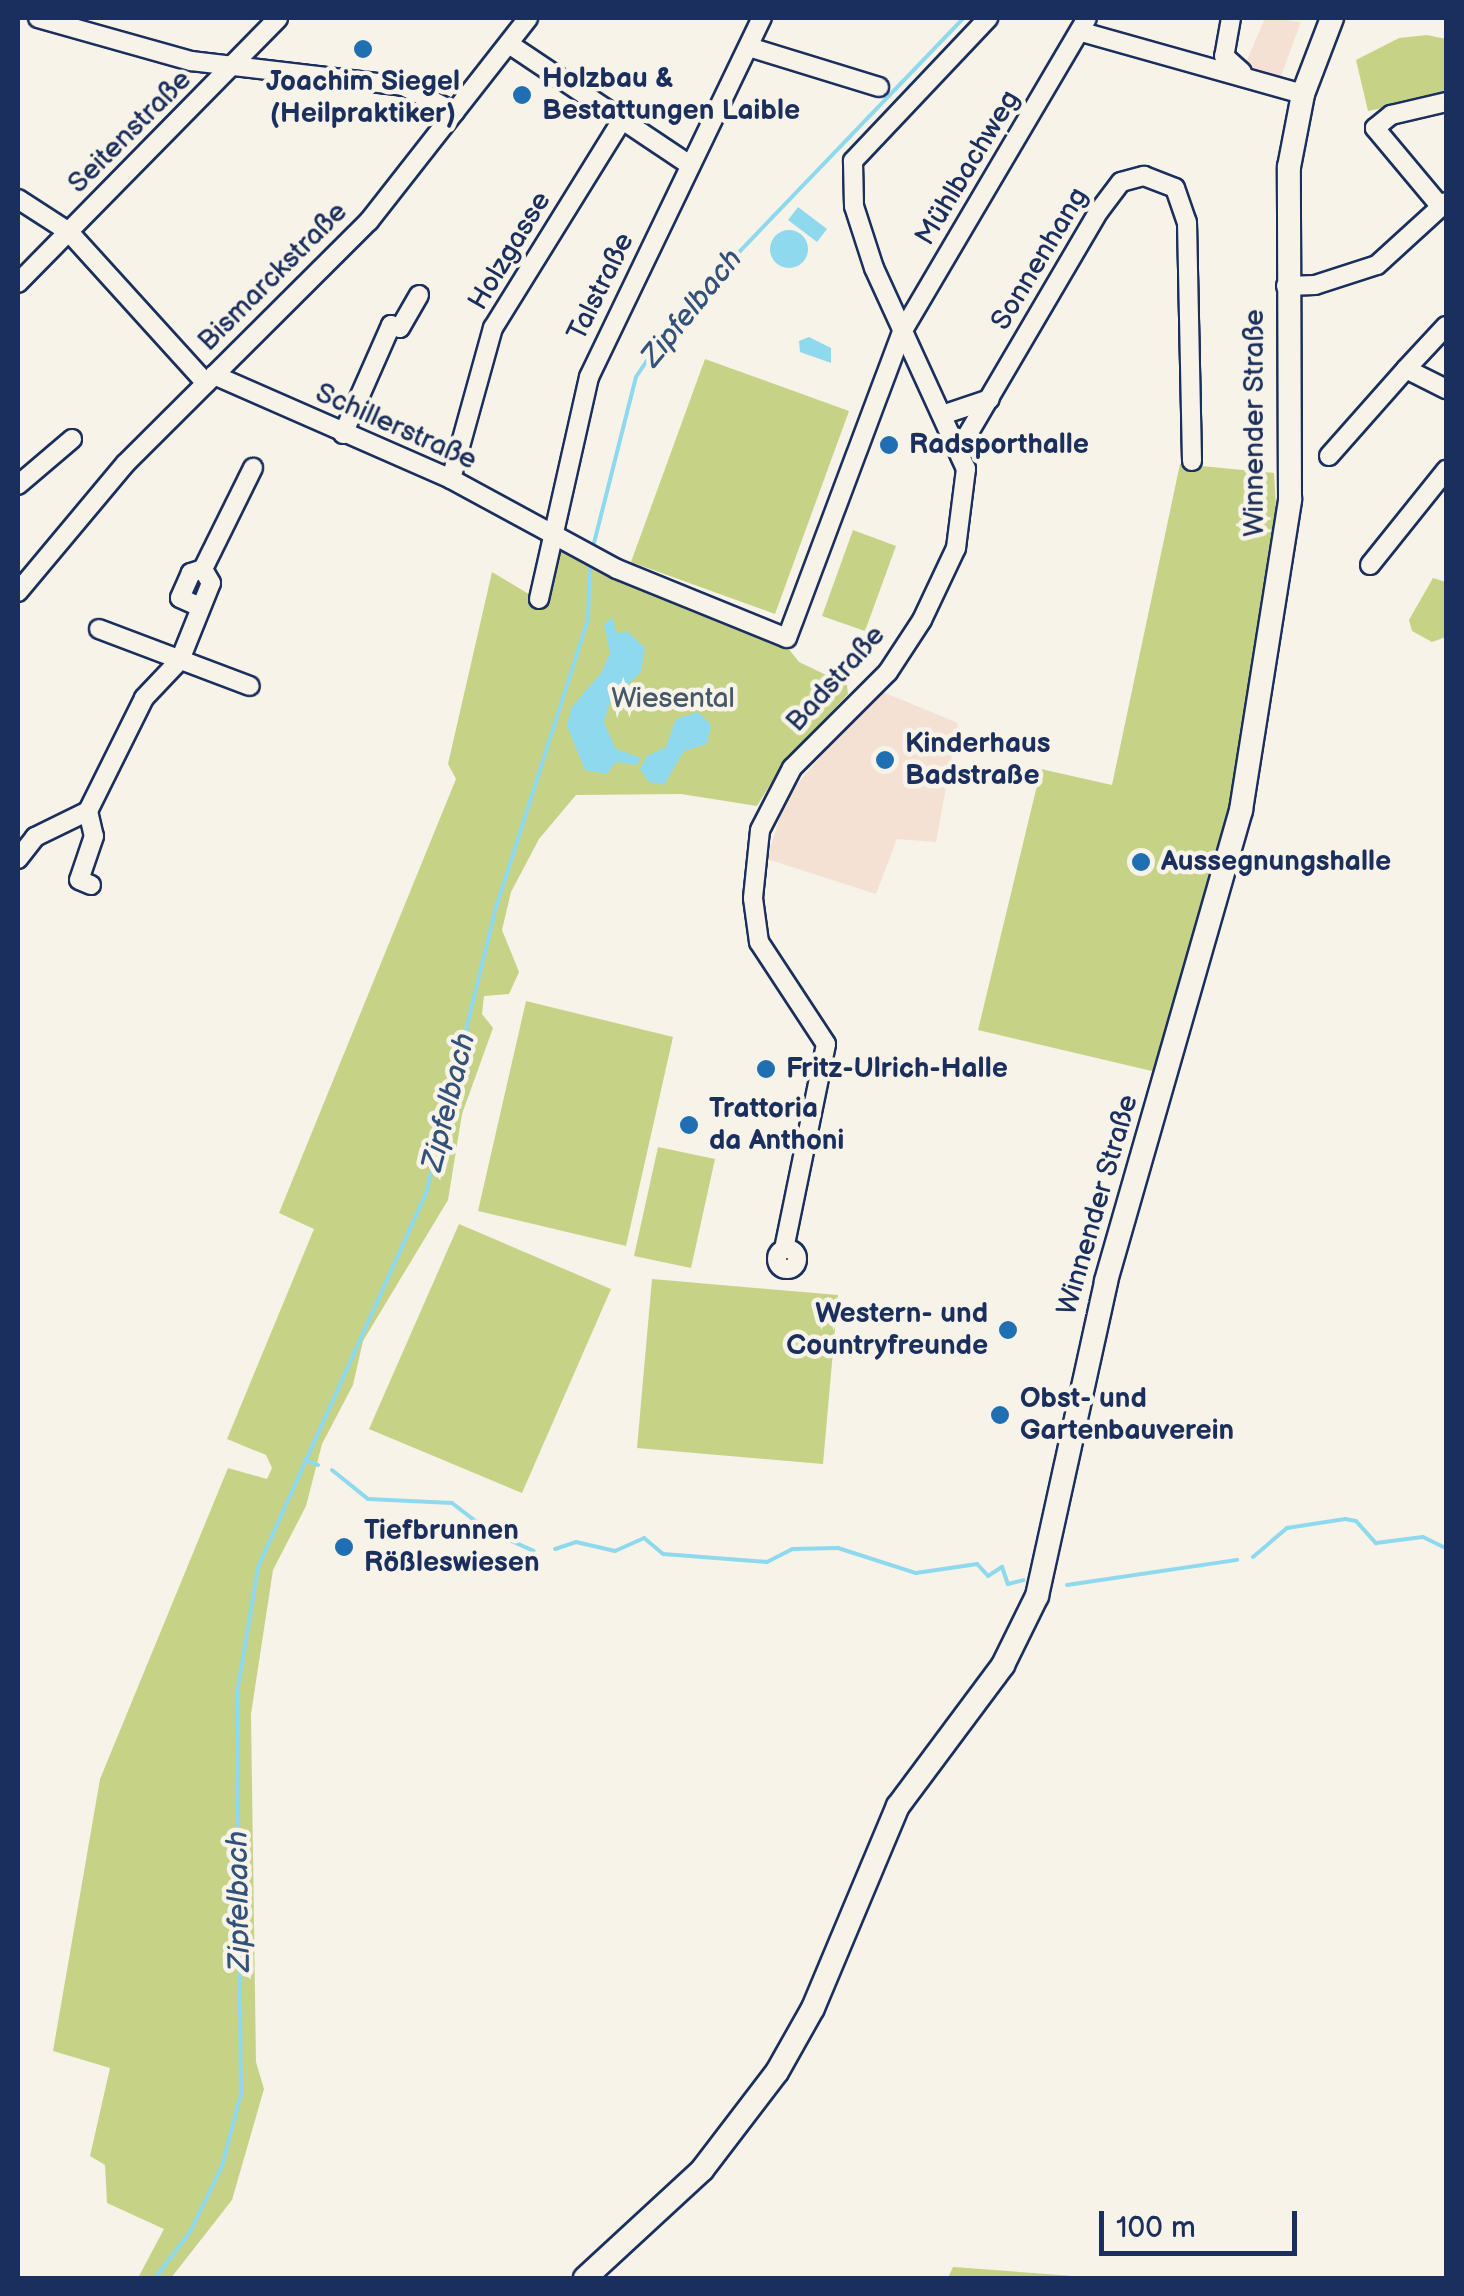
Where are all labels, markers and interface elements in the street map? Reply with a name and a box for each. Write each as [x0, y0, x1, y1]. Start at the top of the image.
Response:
marker: Joachim Siegel (Heilpraktiker) [352, 38, 374, 60]
place label: Holzbau & Bestattungen Laible [542, 62, 800, 128]
street label: Seitenstraße [61, 63, 199, 201]
place label: Joachim Siegel (Heilpraktiker) [266, 65, 460, 131]
marker: Holzbau & Bestattungen Laible [511, 84, 533, 106]
street label: Mühlbachweg [909, 84, 1027, 252]
street label: Sonnenhang [984, 182, 1096, 336]
street label: Holzgasse [462, 186, 558, 316]
street label: Bismarckstraße [192, 196, 354, 358]
street label: Talstraße [560, 227, 642, 347]
water label: Zipfelbach [634, 242, 750, 374]
street label: Winnender Straße [1238, 309, 1272, 537]
street label: Schillerstraße [310, 376, 482, 478]
place label: Radsporthalle [909, 428, 1089, 462]
marker: Radsporthalle [878, 434, 900, 456]
street label: Badstraße [780, 619, 892, 739]
park label: Wiesental [611, 682, 735, 716]
place label: Kinderhaus Badstraße [905, 727, 1050, 793]
marker: Kinderhaus Badstraße [874, 749, 896, 771]
place label: Aussegnungshalle [1161, 845, 1391, 879]
marker: Aussegnungshalle [1130, 851, 1152, 873]
water label: Zipfelbach [415, 1029, 483, 1175]
place label: Fritz-Ulrich-Halle [786, 1052, 1008, 1086]
marker: Fritz-Ulrich-Halle [755, 1058, 777, 1080]
street label: Winnender Straße [1050, 1091, 1146, 1319]
place label: Trattoria da Anthoni [709, 1092, 844, 1158]
marker: Trattoria da Anthoni [678, 1114, 700, 1136]
place label: Western- und Countryfreunde [786, 1297, 988, 1363]
marker: Western- und Countryfreunde [997, 1319, 1019, 1341]
place label: Obst- und Gartenbauverein [1020, 1382, 1234, 1448]
marker: Obst- und Gartenbauverein [989, 1404, 1011, 1426]
place label: Tiefbrunnen Rößleswiesen [364, 1514, 540, 1580]
marker: Tiefbrunnen Rößleswiesen [333, 1536, 355, 1558]
water label: Zipfelbach [220, 1830, 258, 1972]
scale bar [1104, 2191, 1302, 2253]
text: 100 m [1116, 2210, 1196, 2246]

